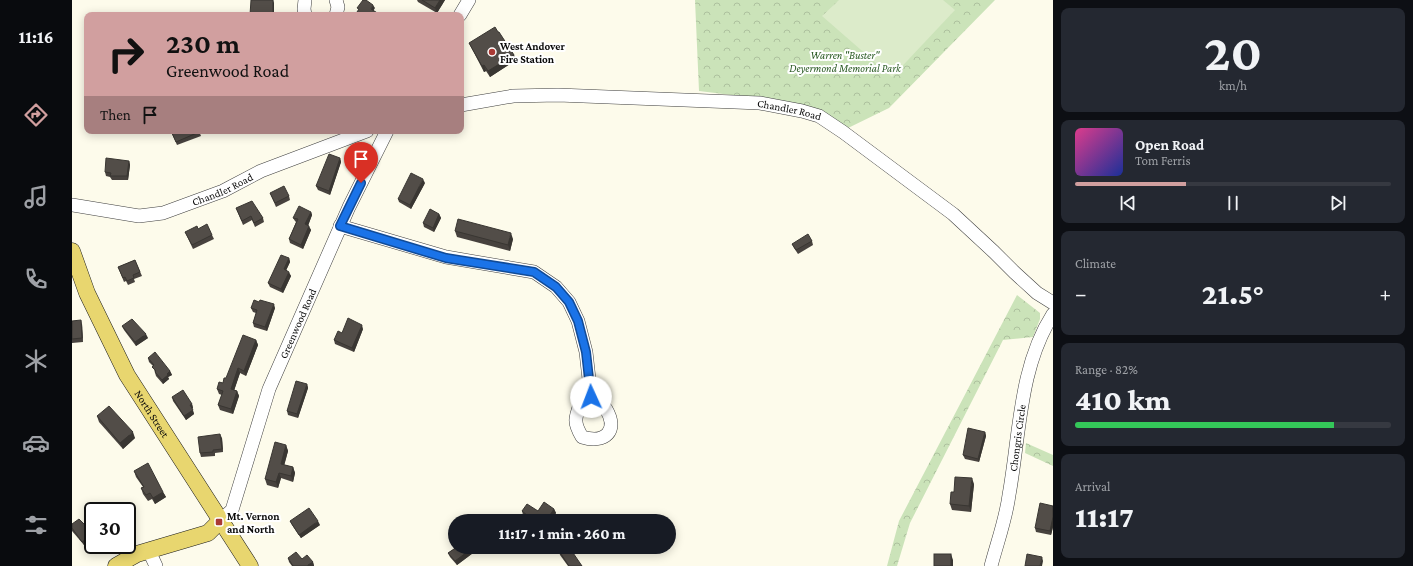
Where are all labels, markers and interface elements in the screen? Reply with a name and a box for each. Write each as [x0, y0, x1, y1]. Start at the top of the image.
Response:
text: 20 [1204, 23, 1262, 81]
text: 11:16 [18, 27, 54, 47]
icon: right [100, 28, 152, 80]
text: 230 m [166, 28, 240, 59]
place label: West Andover Fire Station [499, 40, 565, 65]
marker: West Andover Fire Station [487, 47, 497, 57]
park label: Warren "Buster" Deyermond Memorial Park [789, 49, 902, 75]
text: Greenwood Road [166, 61, 289, 81]
text: km/h [1219, 78, 1247, 93]
street label: Chandler Road [756, 97, 823, 122]
icon: directions [22, 101, 50, 129]
icon: arrive [139, 104, 161, 126]
text: Then [100, 107, 131, 123]
text: Open Road [1135, 137, 1204, 153]
pin [344, 142, 378, 183]
icon: arrive [350, 148, 372, 170]
text: Tom Ferris [1135, 153, 1190, 168]
street label: Chandler Road [190, 170, 255, 208]
icon: music [22, 183, 50, 211]
icon: previous [1117, 192, 1139, 214]
icon: pause [1222, 192, 1244, 214]
icon: next [1327, 192, 1349, 214]
text: Climate [1075, 256, 1116, 271]
icon: phone [22, 265, 50, 293]
text: 21.5° [1202, 277, 1264, 310]
text: − [1075, 281, 1087, 306]
text: + [1379, 281, 1391, 306]
street label: Greenwood Road [277, 286, 319, 360]
icon: climate [22, 347, 50, 375]
text: Range · 82% [1075, 362, 1138, 377]
position arrow [570, 376, 612, 418]
text: 410 km [1075, 383, 1171, 416]
street label: North Street [132, 388, 172, 440]
street label: Chongris Circle [1007, 403, 1028, 472]
icon: car [22, 429, 50, 457]
text: Arrival [1075, 479, 1110, 494]
text: 11:17 [1075, 500, 1134, 533]
speed limit sign: 30 [84, 502, 136, 554]
place label: Mt. Vernon and North [227, 510, 280, 535]
icon: filters [22, 511, 50, 539]
marker: Mt. Vernon and North [214, 517, 224, 527]
text: 11:17 · 1 min · 260 m [499, 526, 625, 542]

